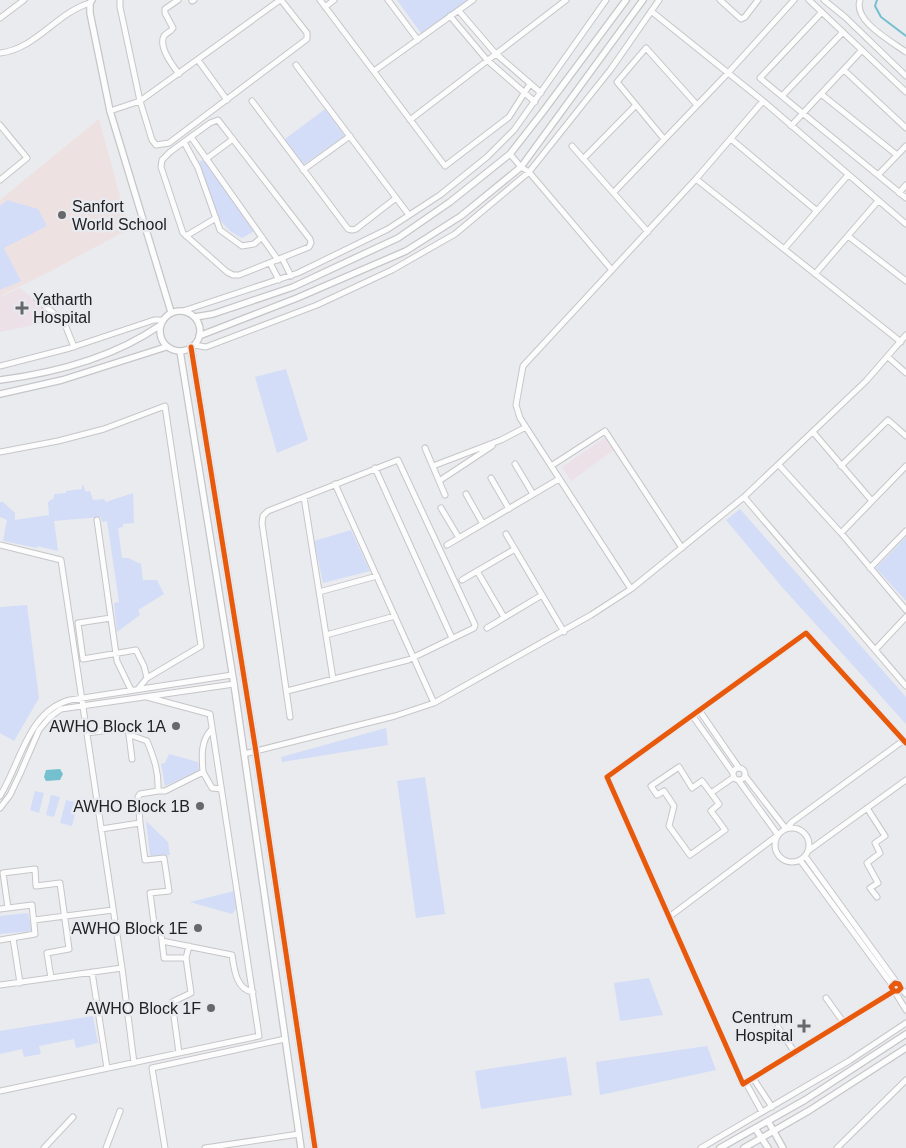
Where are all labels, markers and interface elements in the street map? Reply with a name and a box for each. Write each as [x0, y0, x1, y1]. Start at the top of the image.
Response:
place label: Sanfort World School [72, 198, 167, 233]
marker: Sanfort World School [56, 209, 68, 221]
place label: Yatharth Hospital [33, 291, 92, 326]
marker: Yatharth Hospital [15, 301, 29, 315]
place label: AWHO Block 1A [49, 718, 166, 735]
marker: AWHO Block 1A [170, 720, 182, 732]
place label: AWHO Block 1B [73, 798, 190, 815]
marker: AWHO Block 1B [194, 800, 206, 812]
place label: AWHO Block 1E [71, 920, 188, 937]
marker: AWHO Block 1E [192, 922, 204, 934]
place label: AWHO Block 1F [85, 1000, 201, 1017]
marker: AWHO Block 1F [205, 1002, 217, 1014]
place label: Centrum Hospital [732, 1009, 793, 1044]
marker: Centrum Hospital [797, 1019, 811, 1033]

